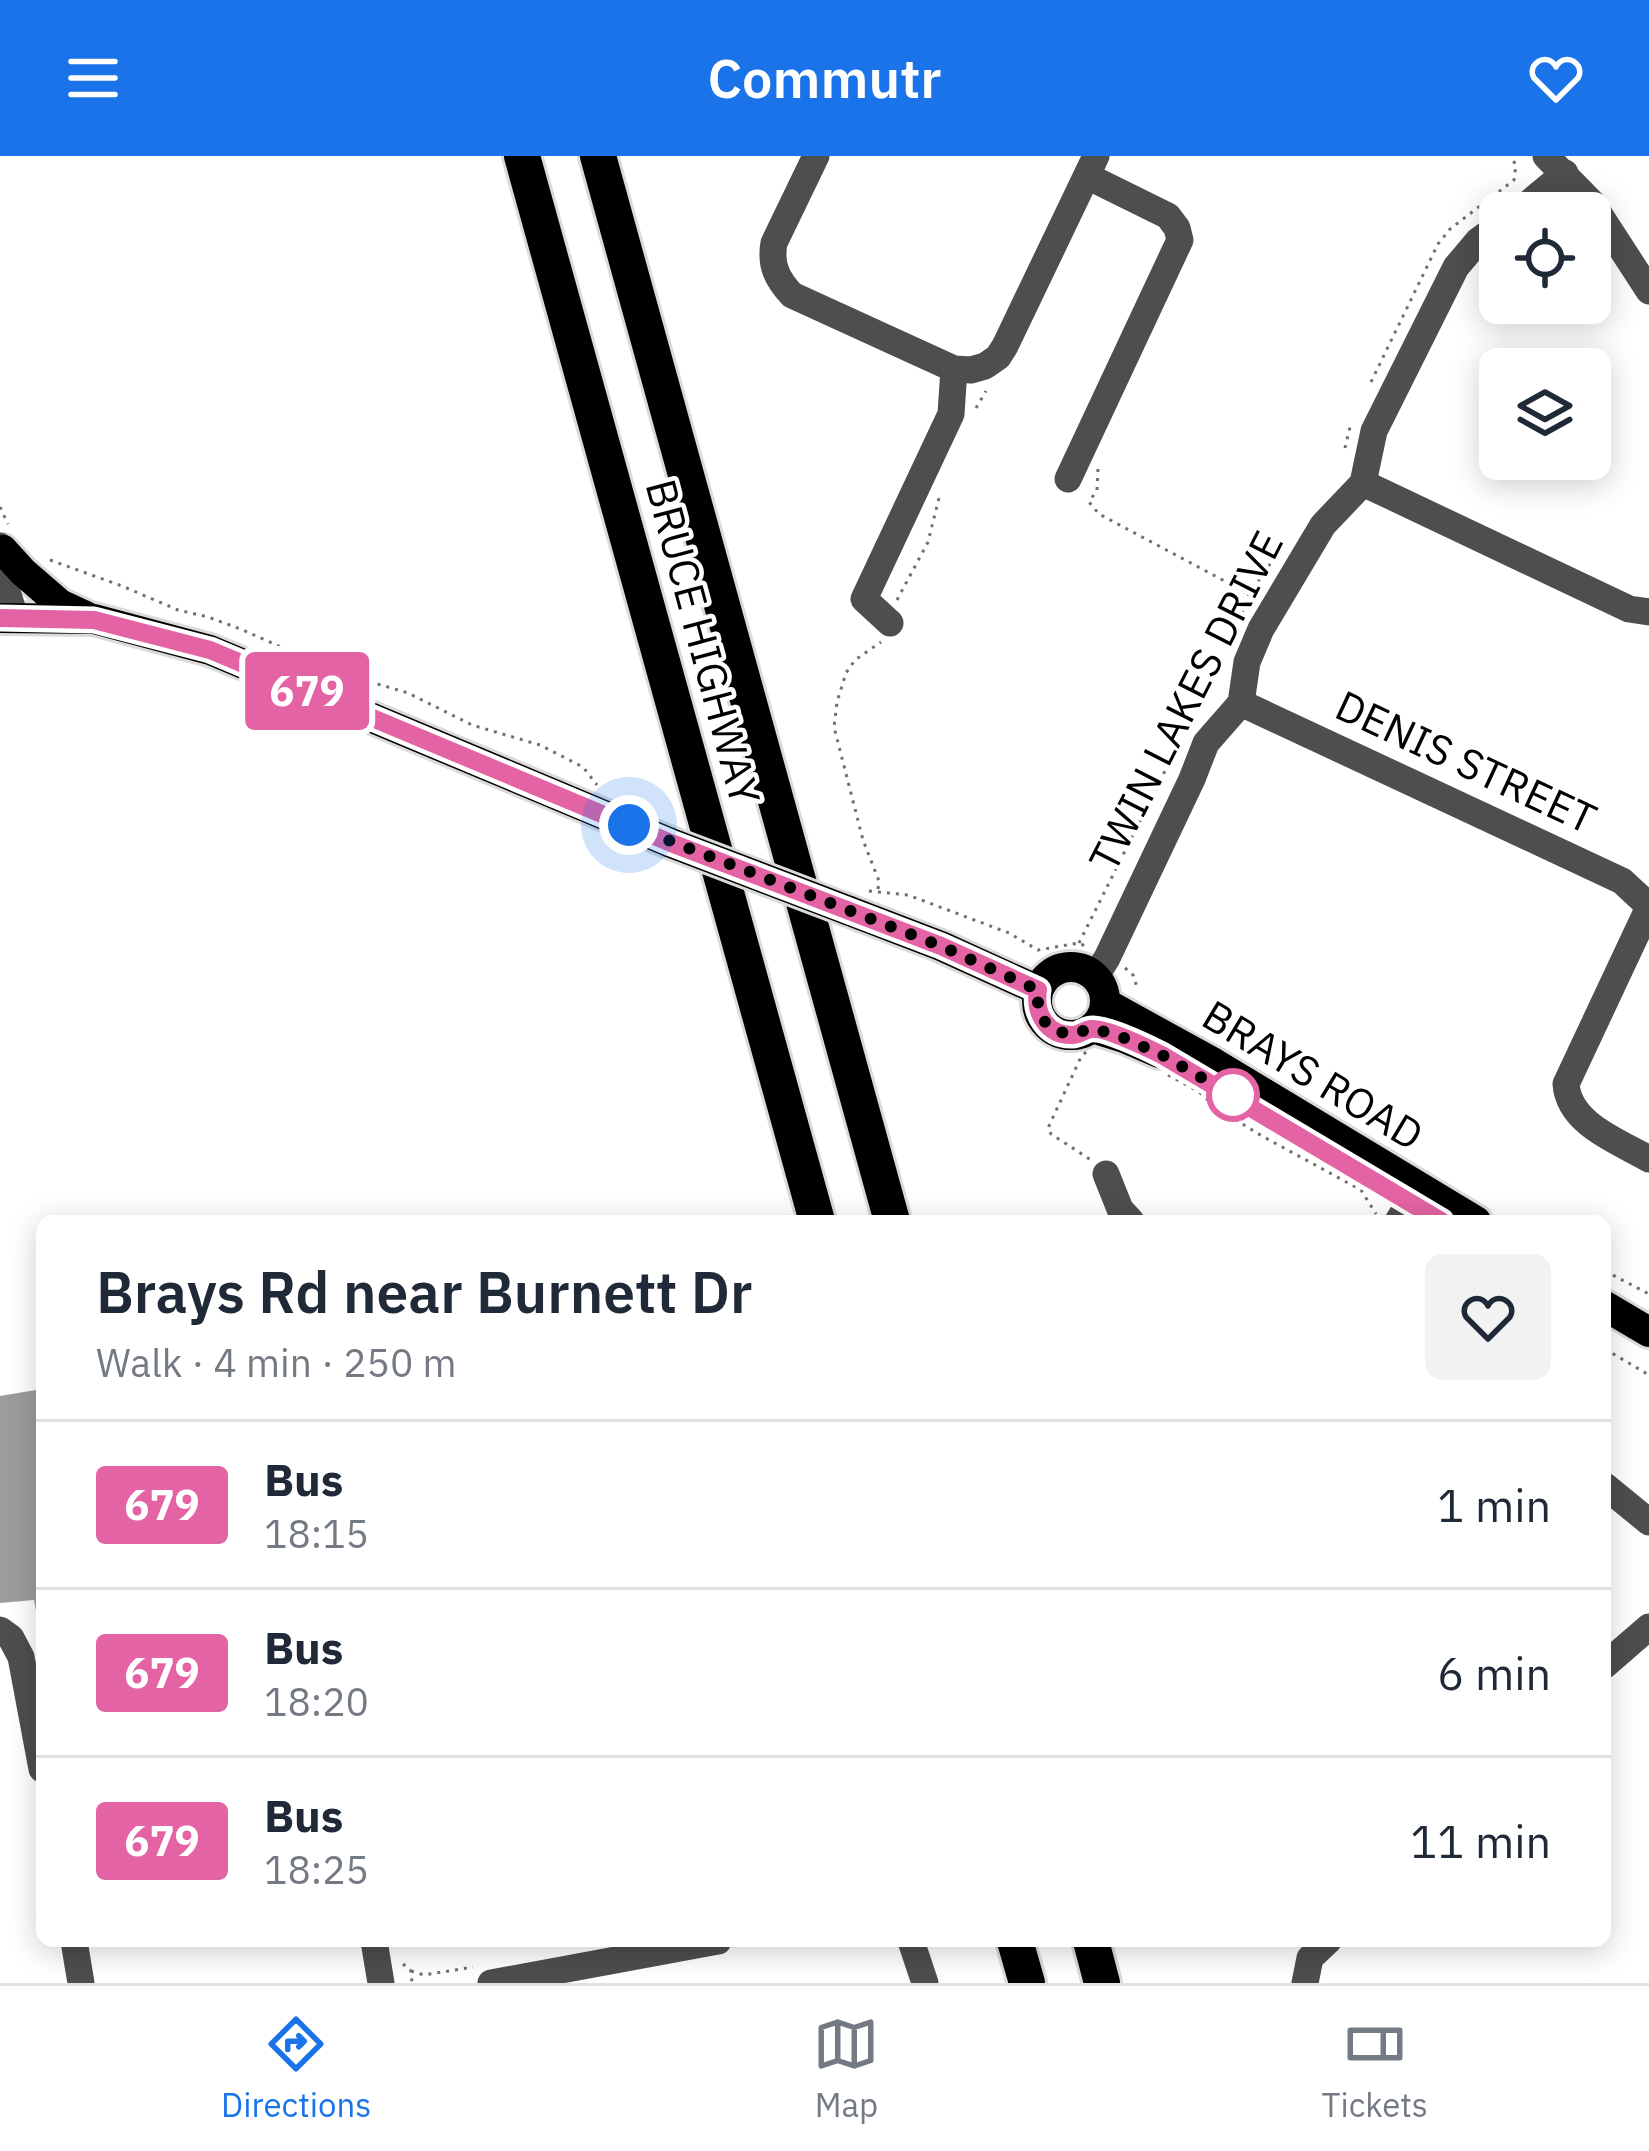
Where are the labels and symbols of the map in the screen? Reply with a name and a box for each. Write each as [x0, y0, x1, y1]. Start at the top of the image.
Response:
street label: BRUCE HIGHWAY [634, 473, 773, 811]
street label: TWIN LAKES DRIVE [1076, 521, 1295, 880]
line badge: 679 [238, 652, 376, 730]
street label: DENIS STREET [1327, 677, 1605, 846]
your location [599, 795, 659, 855]
street label: BRAYS ROAD [1193, 987, 1434, 1162]
unlabelled marker [1208, 1070, 1258, 1120]

